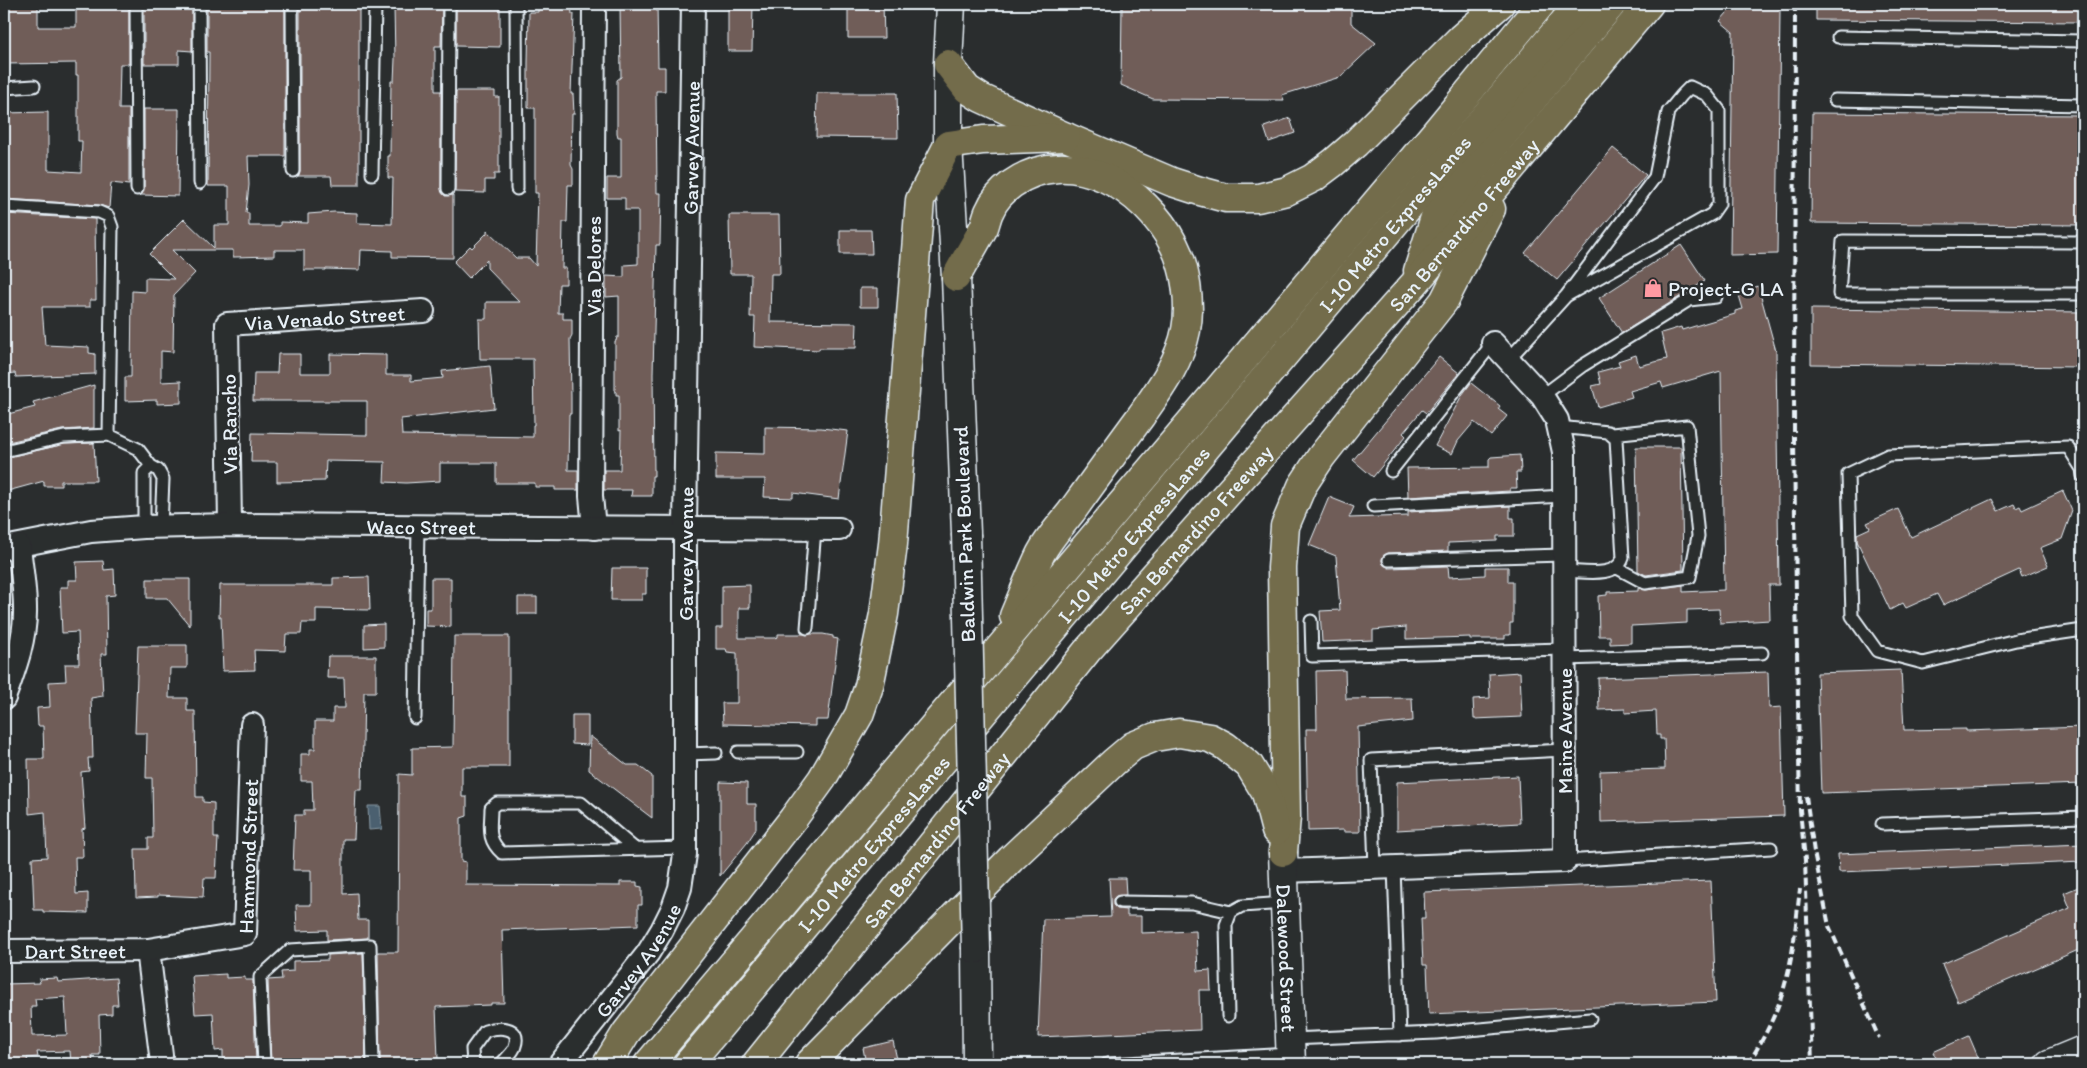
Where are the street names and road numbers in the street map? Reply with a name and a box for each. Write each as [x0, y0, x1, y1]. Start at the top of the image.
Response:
street label: Garvey Avenue [677, 81, 704, 215]
street label: I-10 Metro ExpressLanes [1313, 130, 1476, 317]
street label: San Bernardino Freeway [1383, 133, 1544, 317]
street label: Via Delores [581, 216, 606, 316]
street label: Via Venado Street [244, 300, 406, 335]
street label: Via Rancho [216, 374, 242, 474]
street label: Baldwin Park Boulevard [948, 425, 980, 643]
street label: San Bernardino Freeway [1113, 439, 1278, 620]
street label: I-10 Metro ExpressLanes [1052, 441, 1215, 628]
street label: Garvey Avenue [672, 487, 698, 621]
street label: Waco Street [366, 513, 476, 539]
street label: Maine Avenue [1552, 668, 1577, 794]
street label: San Bernardino Freeway [858, 746, 1015, 933]
street label: I-10 Metro ExpressLanes [792, 750, 955, 937]
street label: Hammond Street [233, 778, 263, 934]
street label: Dalewood Street [1272, 883, 1302, 1033]
street label: Garvey Avenue [589, 899, 686, 1022]
street label: Dart Street [24, 938, 126, 963]

